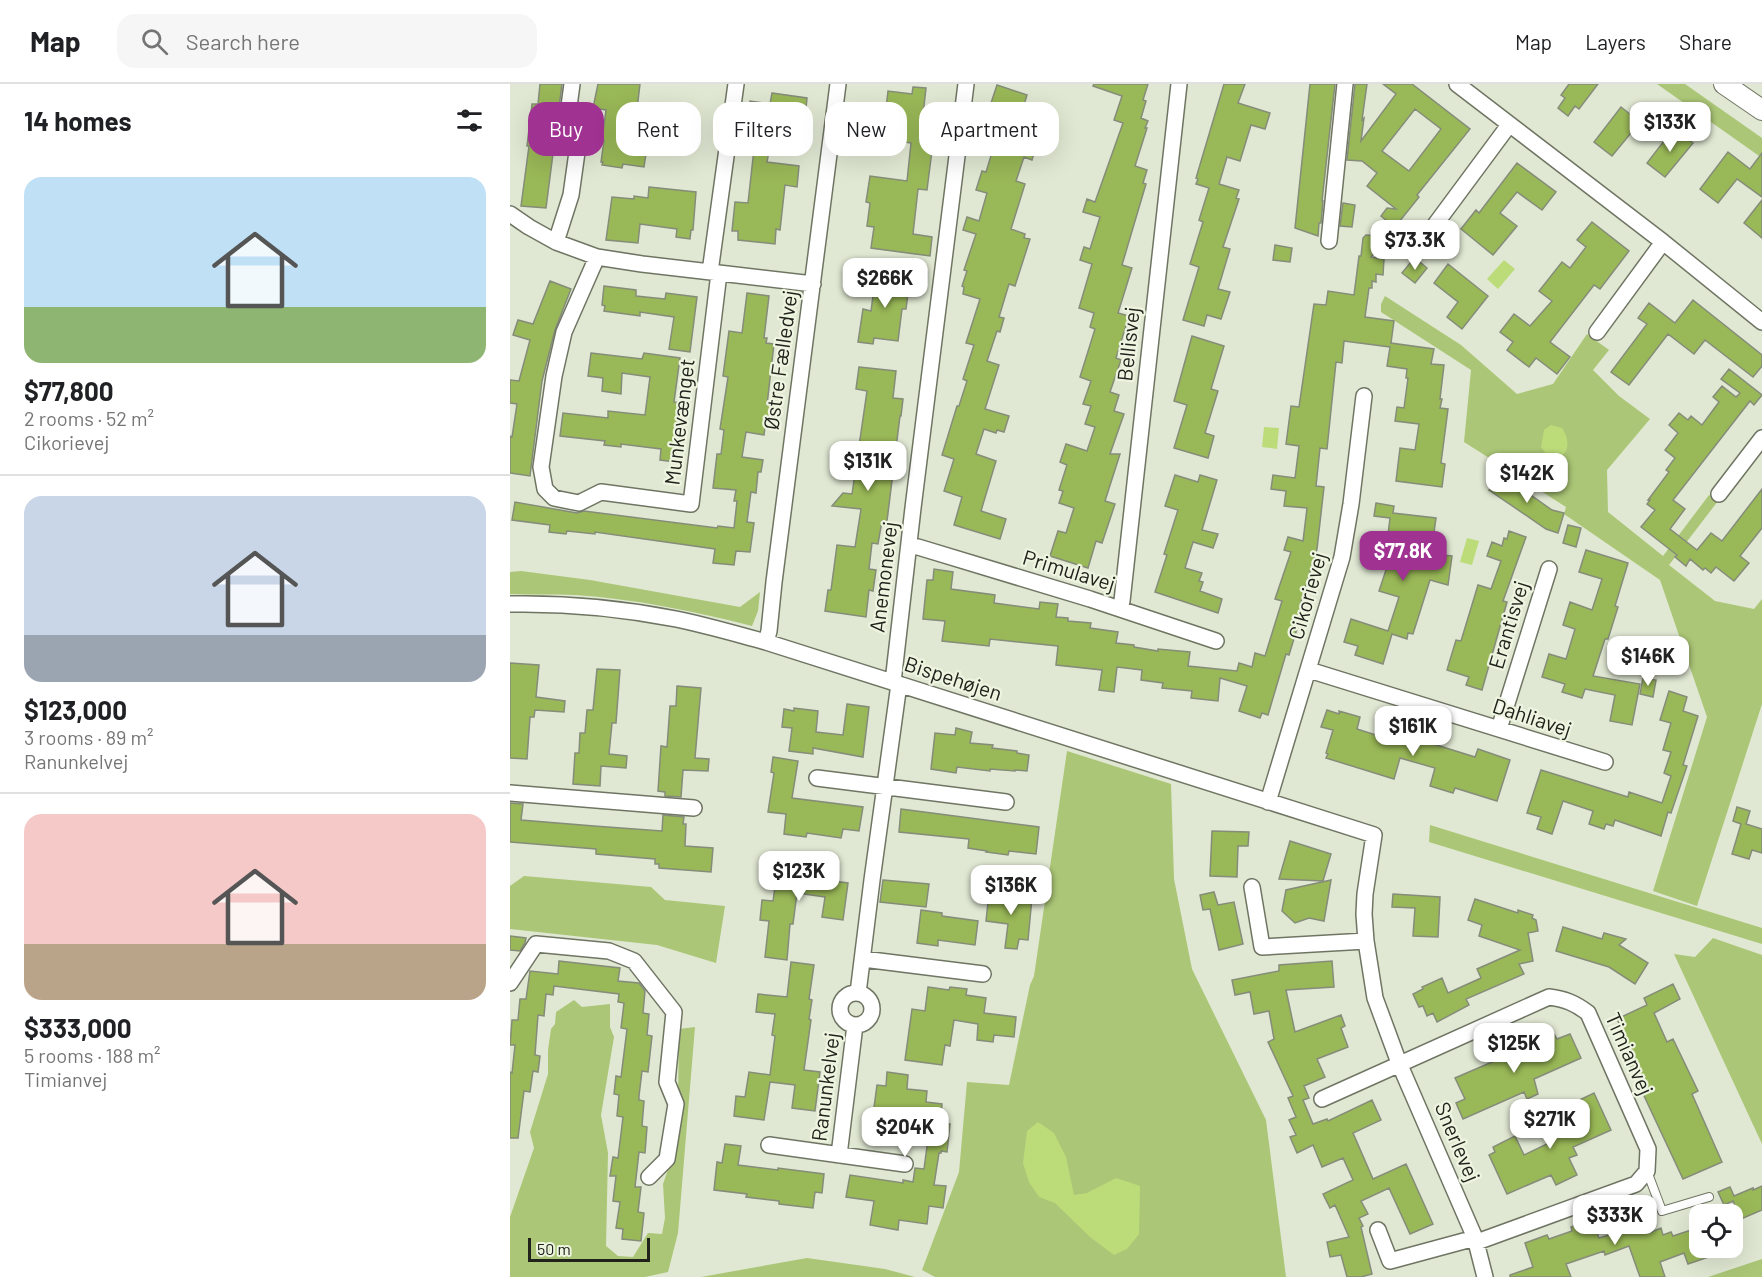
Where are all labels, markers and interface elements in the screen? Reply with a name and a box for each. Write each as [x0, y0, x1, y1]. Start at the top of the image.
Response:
search box [117, 14, 537, 68]
text: Map [30, 24, 81, 58]
icon: search [138, 25, 171, 58]
text: Search here [186, 28, 300, 54]
text: Map [1515, 29, 1552, 54]
text: Layers [1585, 29, 1646, 54]
text: Share [1679, 29, 1732, 54]
chip: Buy [528, 102, 604, 156]
chip: Rent [616, 102, 701, 156]
chip: Filters [713, 102, 813, 156]
chip: New [825, 102, 907, 156]
chip: Apartment [919, 102, 1059, 156]
pin: $133K [1628, 102, 1712, 153]
icon: filters [453, 104, 486, 137]
text: 14 homes [24, 105, 131, 136]
text: $133K [1644, 109, 1696, 133]
icon: home [201, 216, 309, 324]
pin: $73.3K [1366, 220, 1464, 271]
text: $73.3K [1385, 227, 1445, 251]
pin: $266K [843, 258, 927, 309]
text: $266K [857, 265, 913, 289]
street label: Østre Fælledvej [757, 288, 802, 431]
street label: Bellisvej [1111, 305, 1144, 382]
street label: Munkevænget [658, 357, 699, 486]
text: $77,800 [24, 375, 114, 406]
text: 2 rooms · 52 m² [24, 406, 154, 430]
text: Cikorievej [24, 430, 109, 454]
pin: $131K [826, 441, 910, 492]
text: $131K [844, 448, 892, 472]
pin: $142K [1485, 453, 1569, 504]
text: $142K [1500, 460, 1554, 484]
street label: Anemonevej [863, 520, 902, 634]
pin: $77.8K [1354, 531, 1452, 582]
icon: home [201, 535, 309, 643]
text: $77.8K [1374, 538, 1432, 562]
street label: Primulavej [1020, 544, 1119, 595]
street label: Cikorievej [1282, 549, 1331, 642]
street label: Erantisvej [1482, 578, 1533, 672]
pin: $146K [1606, 636, 1690, 687]
text: $146K [1621, 643, 1675, 667]
street label: Bispehøjen [901, 650, 1005, 705]
street label: Dahliavej [1490, 692, 1575, 741]
text: $123,000 [24, 694, 127, 725]
pin: $161K [1371, 706, 1455, 757]
text: $161K [1389, 713, 1437, 737]
text: 3 rooms · 89 m² [24, 725, 154, 749]
text: Ranunkelvej [24, 749, 128, 773]
pin: $123K [757, 851, 841, 902]
icon: home [201, 853, 309, 961]
text: $123K [773, 858, 825, 882]
pin: $136K [969, 865, 1053, 916]
text: $136K [985, 872, 1037, 896]
street label: Timianvej [1601, 1008, 1660, 1098]
text: $333,000 [24, 1012, 132, 1043]
pin: $125K [1472, 1023, 1556, 1074]
text: $125K [1487, 1030, 1541, 1054]
street label: Ranunkelvej [805, 1031, 844, 1143]
text: 5 rooms · 188 m² [24, 1043, 161, 1067]
text: Timianvej [24, 1067, 107, 1091]
street label: Snerlevej [1430, 1098, 1486, 1185]
pin: $271K [1508, 1099, 1592, 1150]
text: $271K [1524, 1106, 1576, 1130]
pin: $204K [863, 1107, 947, 1158]
text: $204K [876, 1114, 934, 1138]
pin: $333K [1573, 1195, 1657, 1246]
text: $333K [1587, 1202, 1643, 1226]
map controls [1689, 1204, 1743, 1258]
button: locate [1689, 1204, 1743, 1258]
scale bar [528, 1235, 650, 1262]
text: 50 m [537, 1239, 571, 1258]

